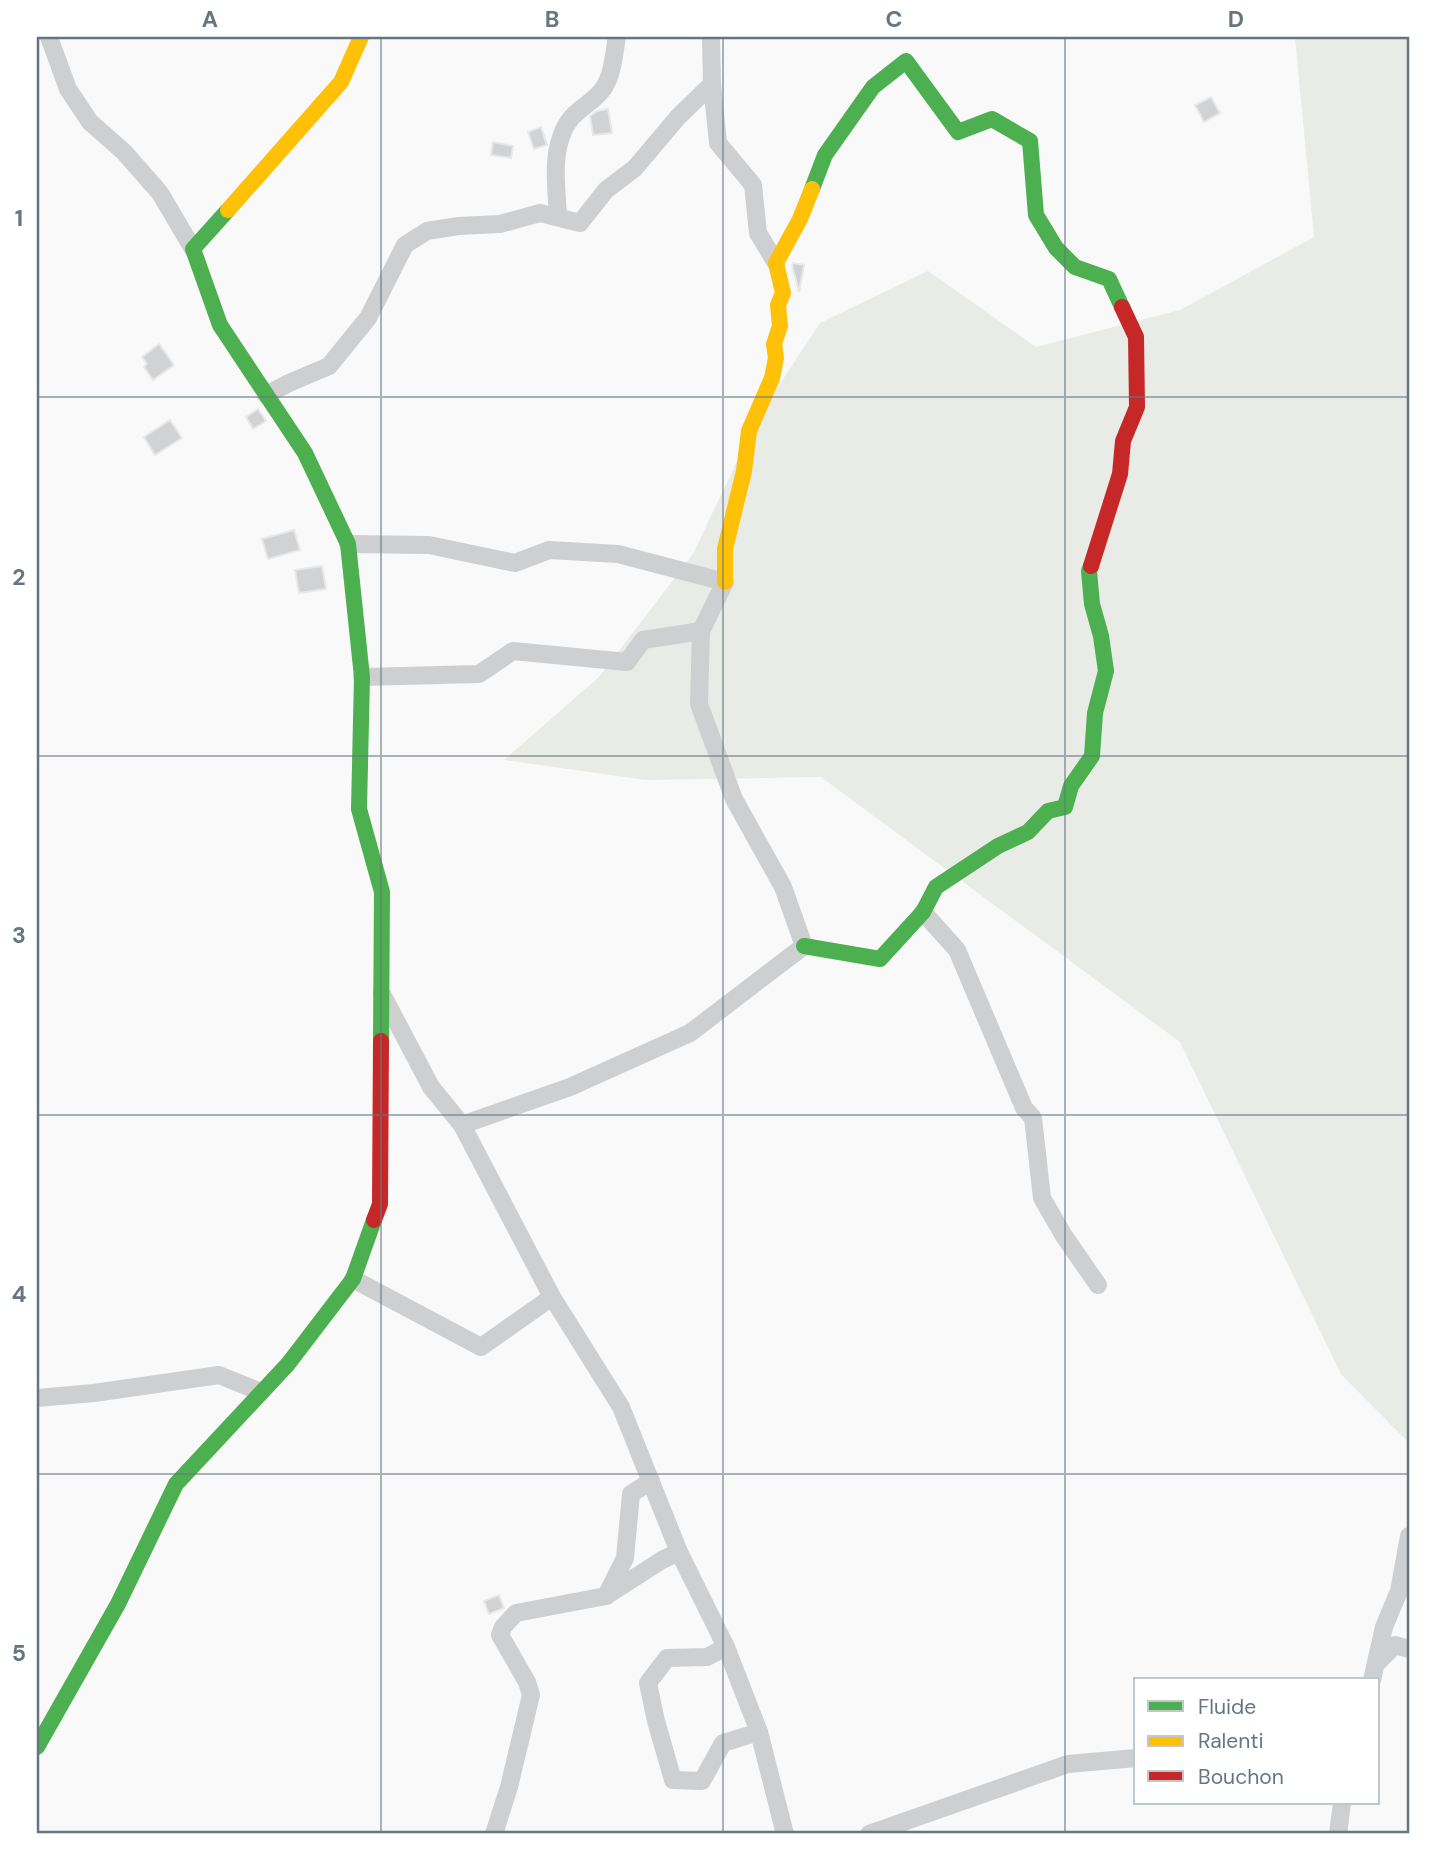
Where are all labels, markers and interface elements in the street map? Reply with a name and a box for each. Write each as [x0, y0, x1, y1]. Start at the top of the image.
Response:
text: A [202, 4, 218, 34]
text: B [545, 4, 559, 34]
text: C [886, 4, 902, 34]
text: D [1228, 4, 1244, 34]
text: 1 [15, 203, 23, 233]
text: 2 [12, 562, 26, 592]
text: 3 [12, 920, 26, 950]
text: 4 [12, 1279, 27, 1309]
text: 5 [12, 1638, 26, 1668]
legend [1134, 1678, 1380, 1804]
text: Fluide [1198, 1693, 1256, 1721]
text: Ralenti [1198, 1727, 1264, 1755]
text: Bouchon [1198, 1763, 1284, 1791]

